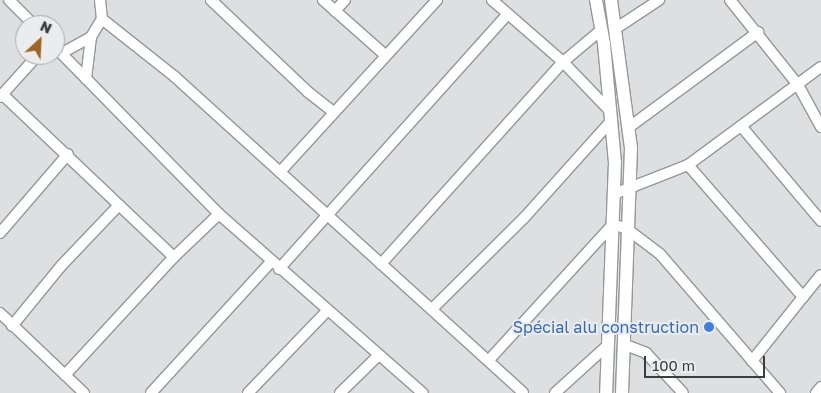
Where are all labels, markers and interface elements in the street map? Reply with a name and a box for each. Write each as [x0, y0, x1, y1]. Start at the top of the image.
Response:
north arrow [15, 15, 65, 65]
text: N [38, 17, 55, 37]
place label: Spécial alu construction [513, 317, 699, 337]
marker: Spécial alu construction [703, 321, 715, 333]
scale bar [646, 346, 767, 378]
text: 100 m [652, 356, 695, 374]

